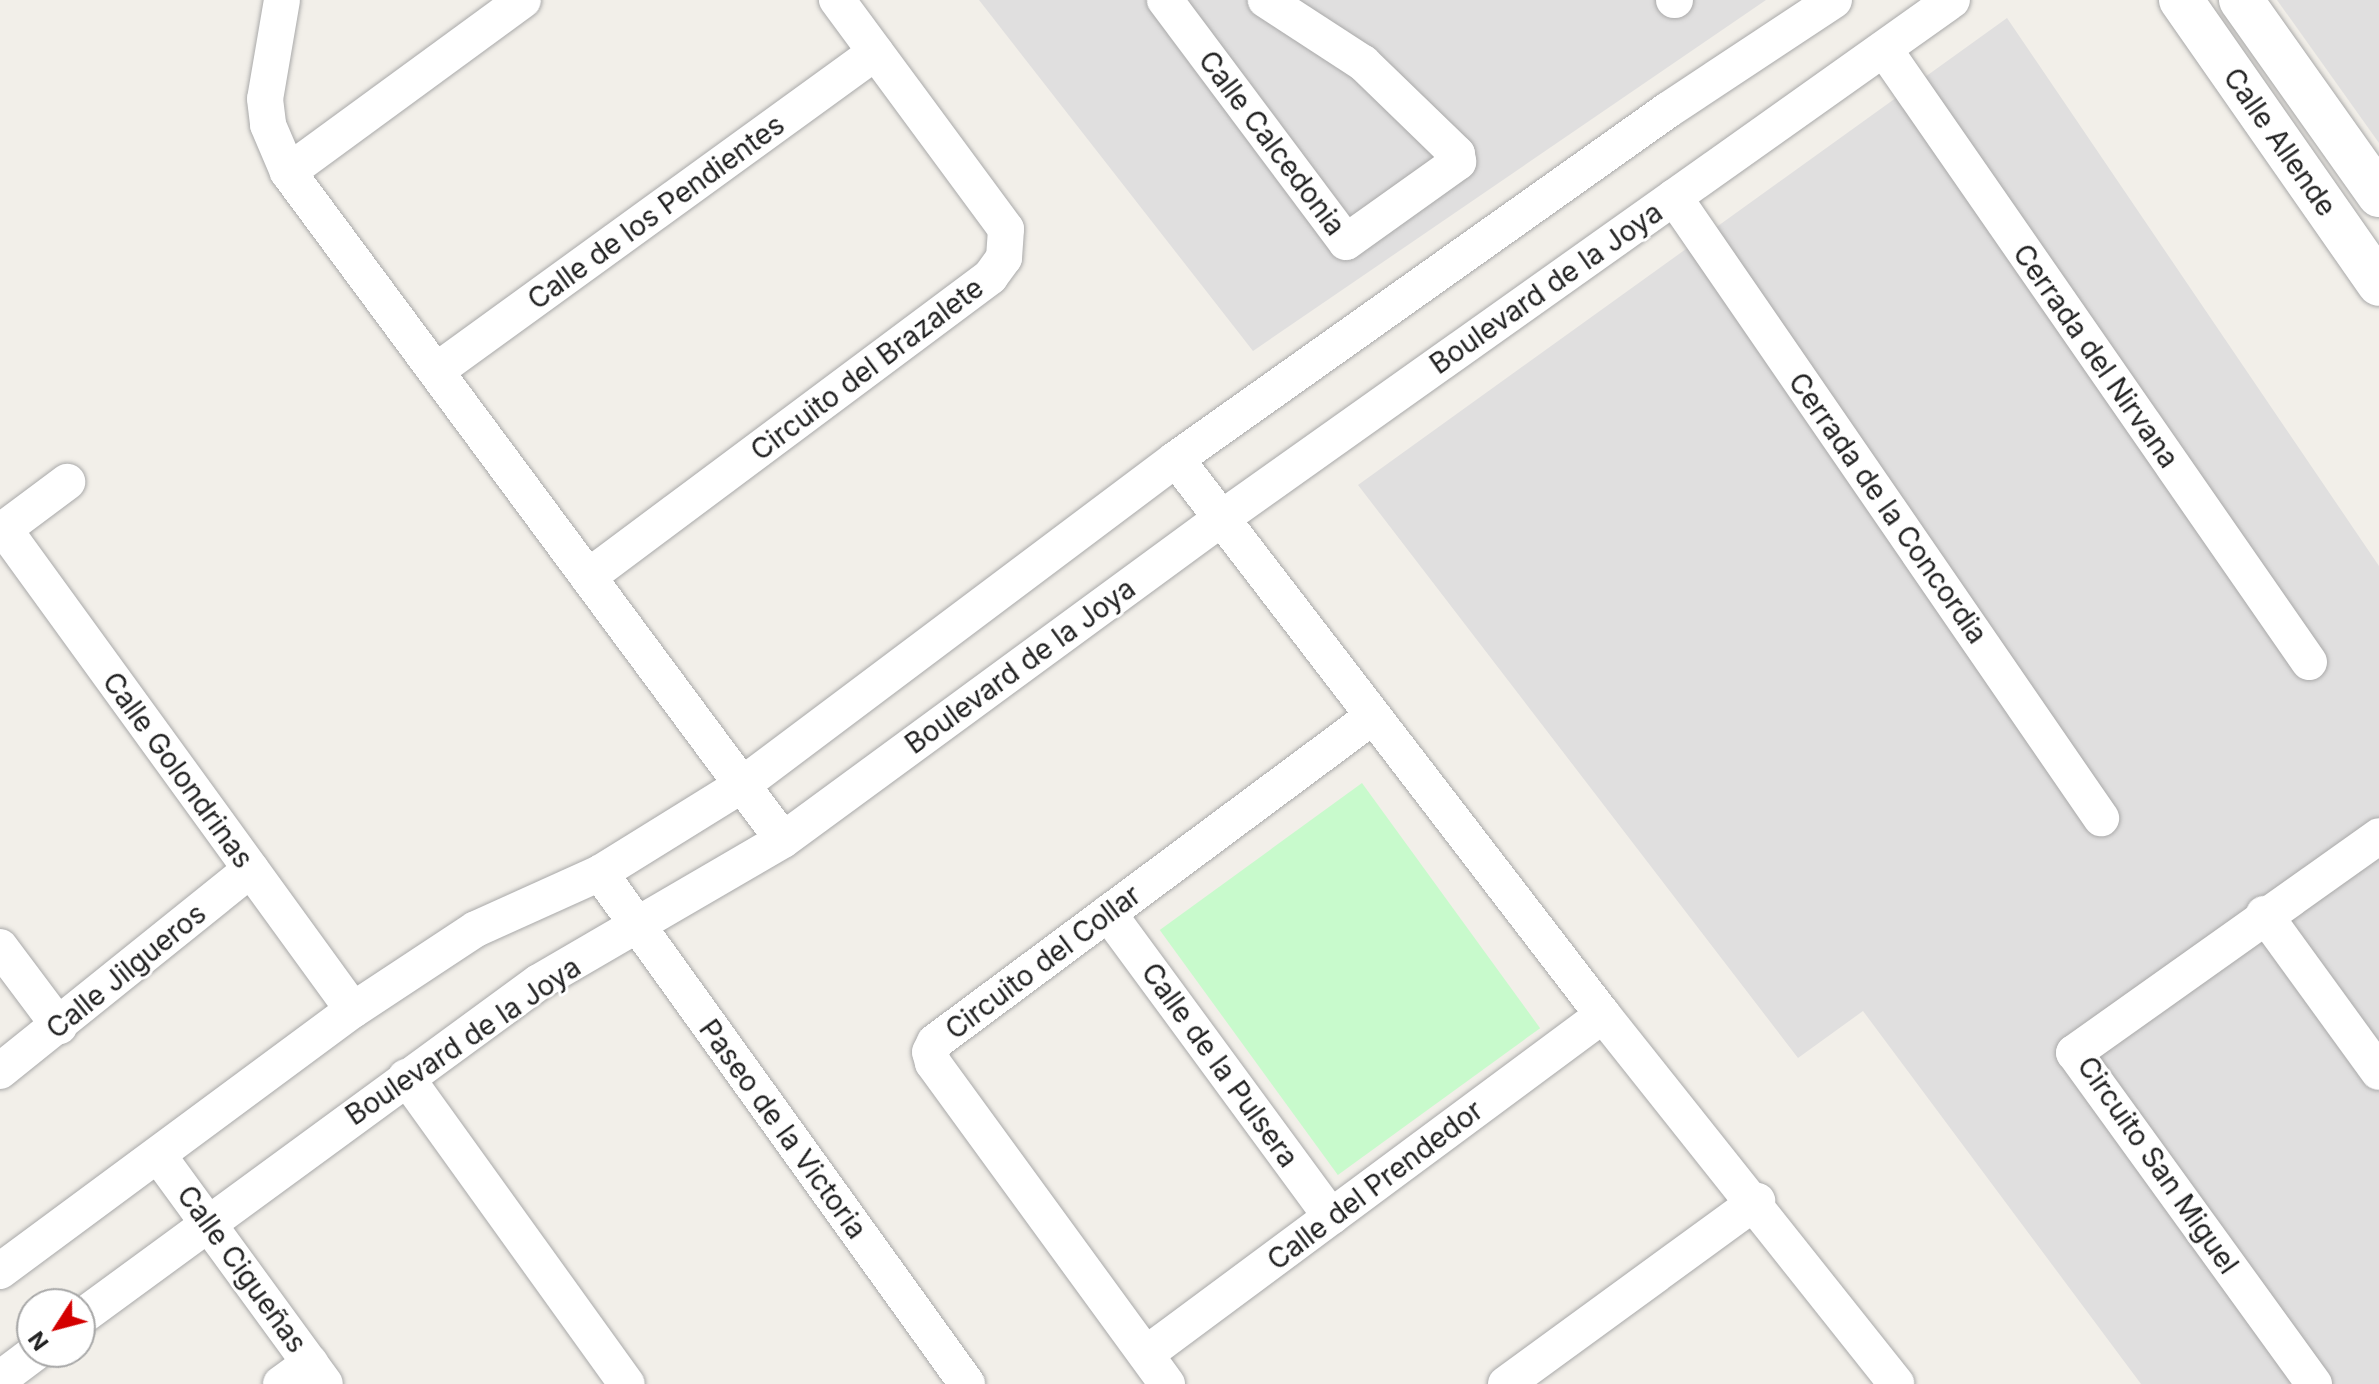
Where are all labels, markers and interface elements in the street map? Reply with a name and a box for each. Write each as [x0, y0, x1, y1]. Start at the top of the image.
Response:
street label: Calle Calcedonia [1192, 44, 1352, 242]
street label: Calle Allende [2217, 61, 2343, 223]
street label: Calle de los Pendientes [521, 108, 791, 316]
street label: Boulevard de la Joya [1423, 195, 1669, 381]
street label: Cerrada del Nirvana [2006, 238, 2186, 474]
street label: Circuito del Brazalete [744, 271, 990, 467]
street label: Cerrada de la Concordia [1782, 366, 1994, 650]
street label: Boulevard de la Joya [899, 571, 1141, 761]
street label: Calle Golondrinas [96, 666, 260, 874]
street label: Circuito del Collar [939, 878, 1147, 1046]
street label: Calle Jilgueros [40, 897, 212, 1045]
street label: Boulevard de la Joya [339, 950, 587, 1132]
street label: Calle de la Pulsera [1135, 956, 1305, 1174]
street label: Paseo de la Victoria [692, 1013, 874, 1245]
street label: Circuito San Miguel [2070, 1050, 2246, 1280]
street label: Calle del Prendedor [1261, 1093, 1489, 1277]
street label: Calle Cigueñas [170, 1179, 314, 1359]
north arrow [16, 1288, 96, 1368]
text: N [23, 1327, 54, 1355]

